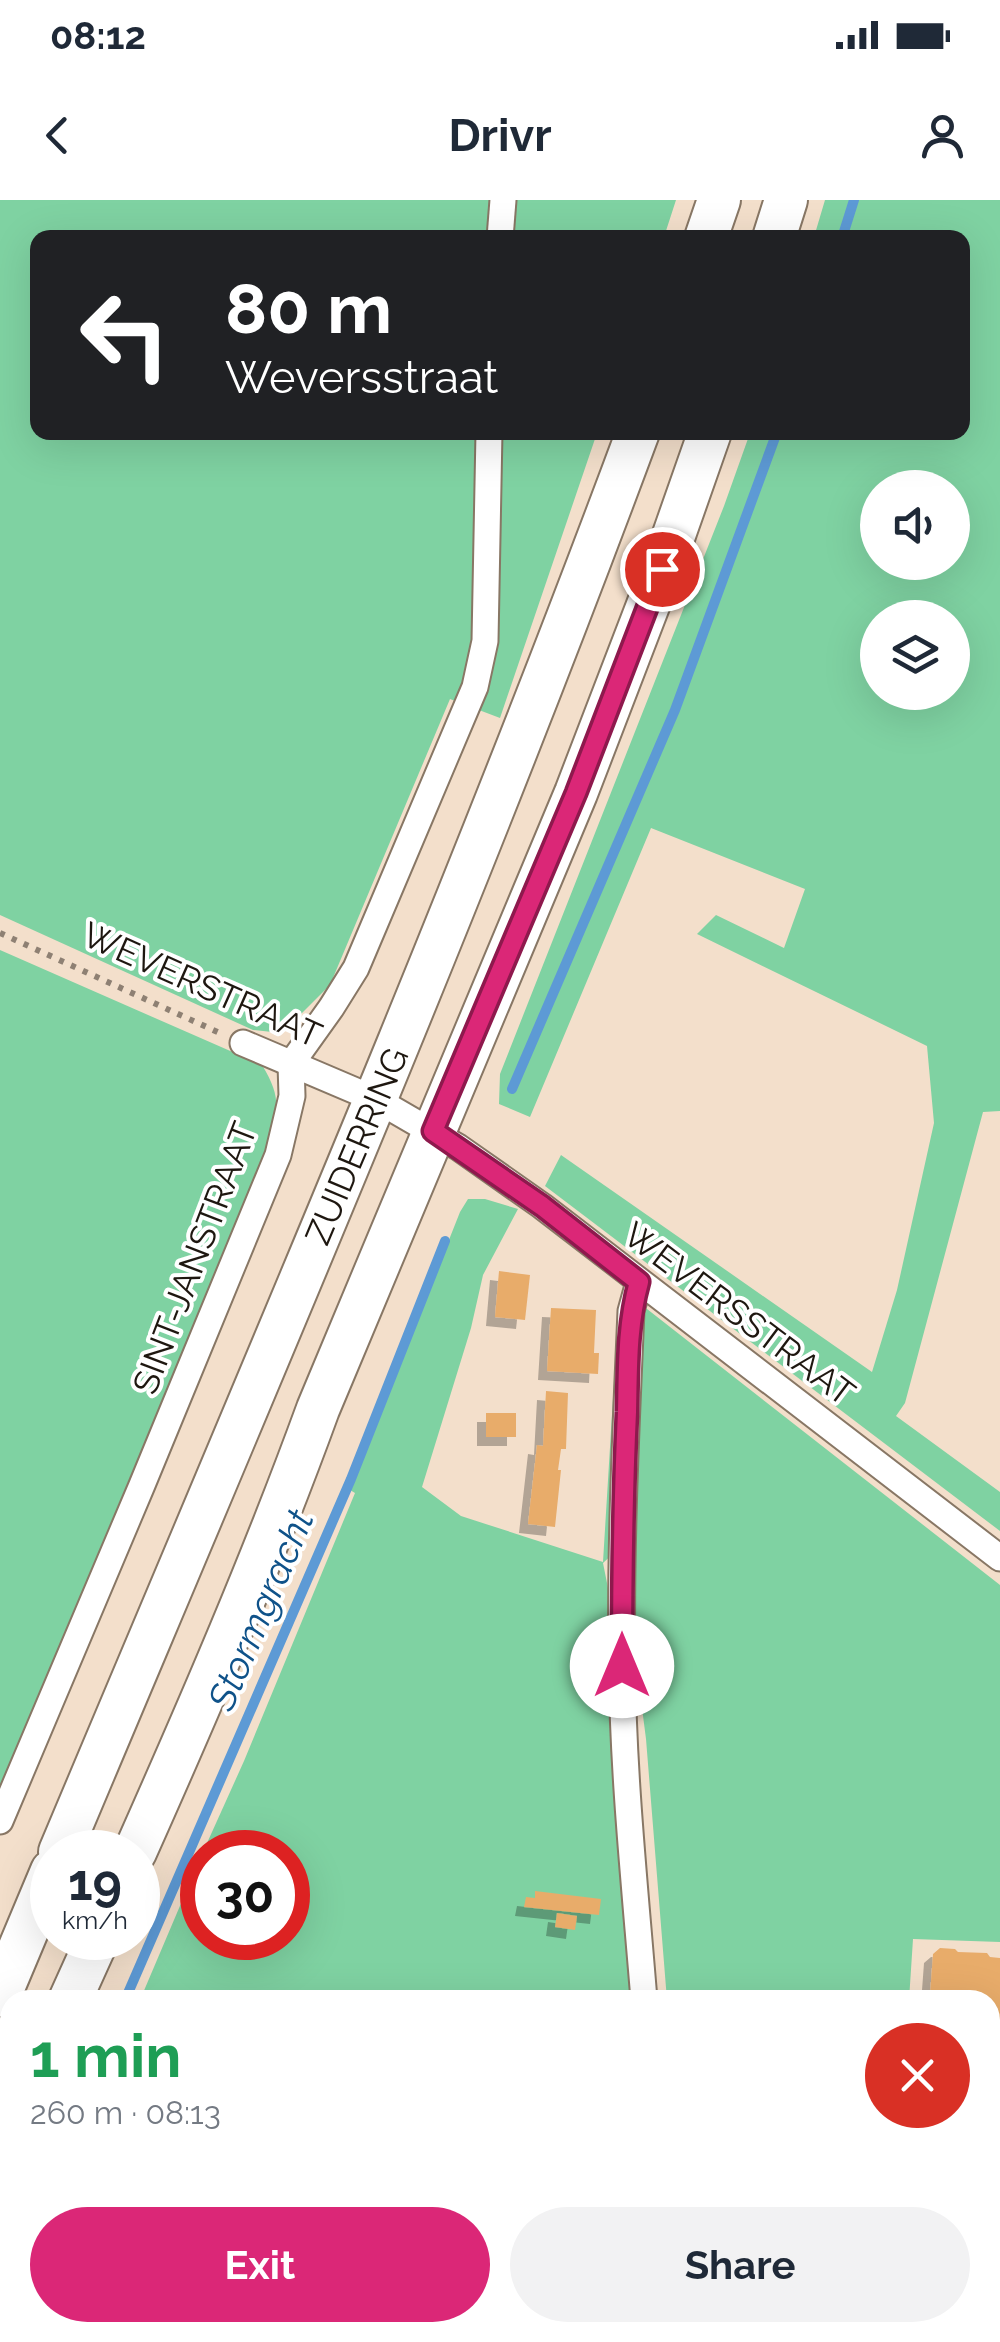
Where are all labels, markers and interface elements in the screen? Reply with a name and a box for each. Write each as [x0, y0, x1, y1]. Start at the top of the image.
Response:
text: 08:12 [50, 13, 146, 58]
icon: back [30, 108, 85, 163]
icon: person [915, 108, 970, 163]
text: Drivr [448, 109, 552, 162]
text: 80 m [225, 267, 392, 349]
icon: left [60, 270, 190, 400]
text: Weversstraat [225, 351, 498, 404]
map controls [860, 470, 970, 710]
button: sound [860, 470, 970, 580]
pin [620, 527, 705, 612]
icon: arrive [635, 542, 690, 597]
button: layers [860, 600, 970, 710]
street label: WEVERSTRAAT [76, 913, 328, 1056]
street label: ZUIDERRING [297, 1041, 416, 1250]
street label: SINT-JANSTRAAT [124, 1116, 265, 1399]
street label: WEVERSSTRAAT [616, 1213, 863, 1414]
water label: Stormgracht [198, 1502, 323, 1718]
position arrow [570, 1614, 674, 1718]
speed limit sign: 30 [180, 1830, 310, 1960]
text: 19 [68, 1853, 122, 1912]
text: km/h [62, 1905, 128, 1935]
text: 1 min [30, 2021, 181, 2091]
button: close [865, 2023, 970, 2128]
text: 260 m · 08:13 [30, 2094, 221, 2131]
button: Exit [30, 2207, 490, 2322]
button: Share [510, 2207, 970, 2322]

